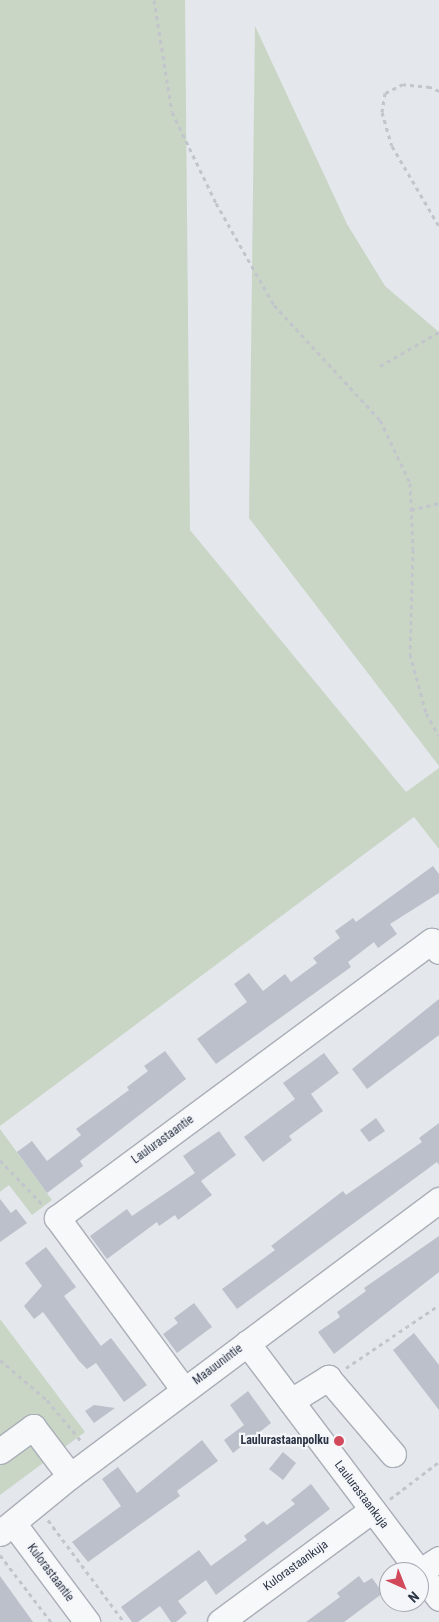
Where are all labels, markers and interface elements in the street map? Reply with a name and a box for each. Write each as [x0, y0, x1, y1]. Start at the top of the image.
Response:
street label: Laulurastaantie [129, 1113, 197, 1167]
street label: Maauunintie [190, 1342, 246, 1388]
place label: Laulurastaanpolku [240, 1434, 329, 1448]
marker: Laulurastaanpolku [333, 1435, 345, 1447]
street label: Laulurastaankuja [331, 1458, 391, 1532]
street label: Kulorastaankuja [261, 1538, 331, 1594]
street label: Kulorastaantie [24, 1541, 76, 1605]
north arrow [379, 1562, 429, 1612]
text: N [405, 1588, 422, 1606]

